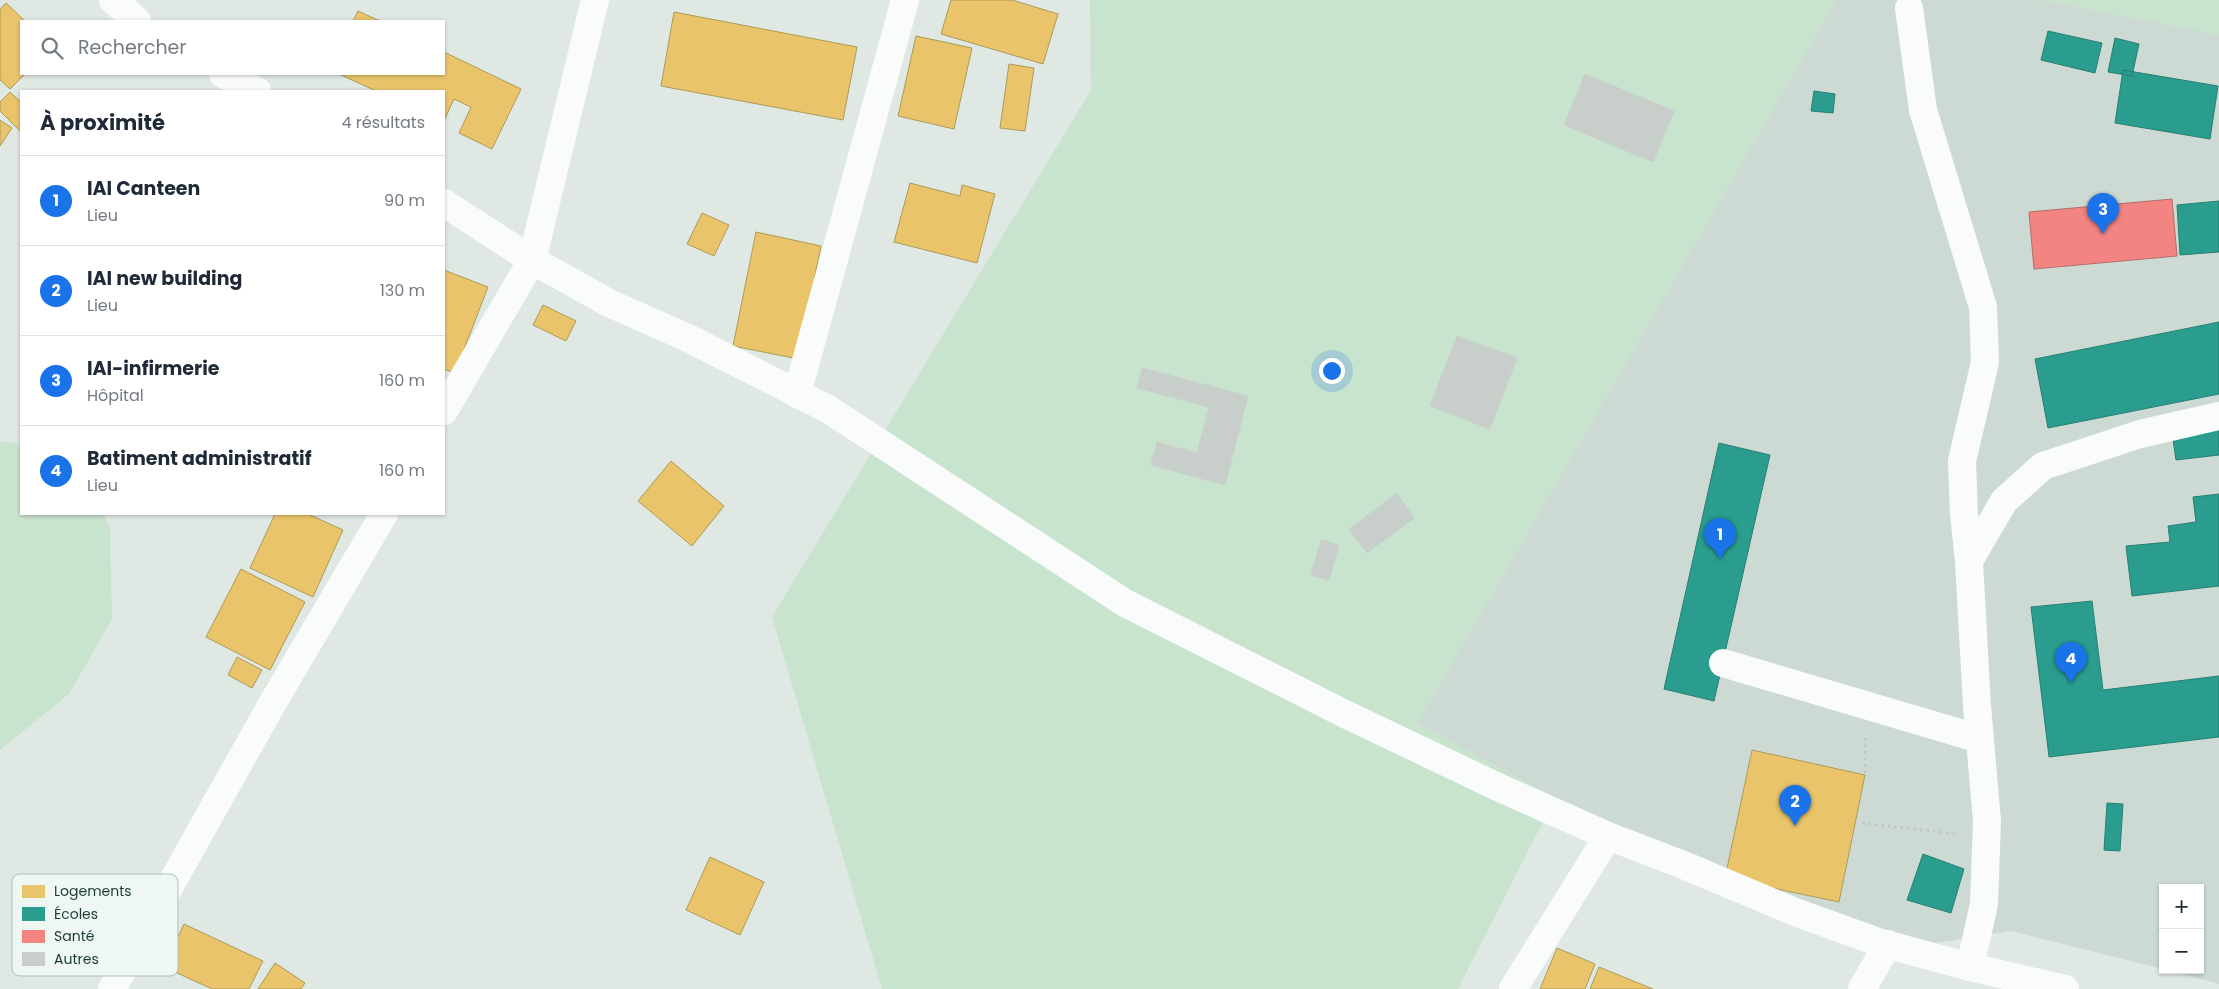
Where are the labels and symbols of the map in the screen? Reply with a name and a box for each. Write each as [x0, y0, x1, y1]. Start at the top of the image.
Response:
pin: 3 [2087, 193, 2119, 234]
your location [1319, 358, 1345, 384]
pin: 1 [1704, 518, 1736, 559]
pin: 4 [2055, 642, 2087, 683]
pin: 2 [1779, 785, 1811, 826]
legend [12, 874, 178, 976]
text: Logements [54, 881, 132, 901]
text: Écoles [54, 904, 98, 924]
text: Santé [54, 926, 95, 946]
text: Autres [54, 949, 99, 969]

